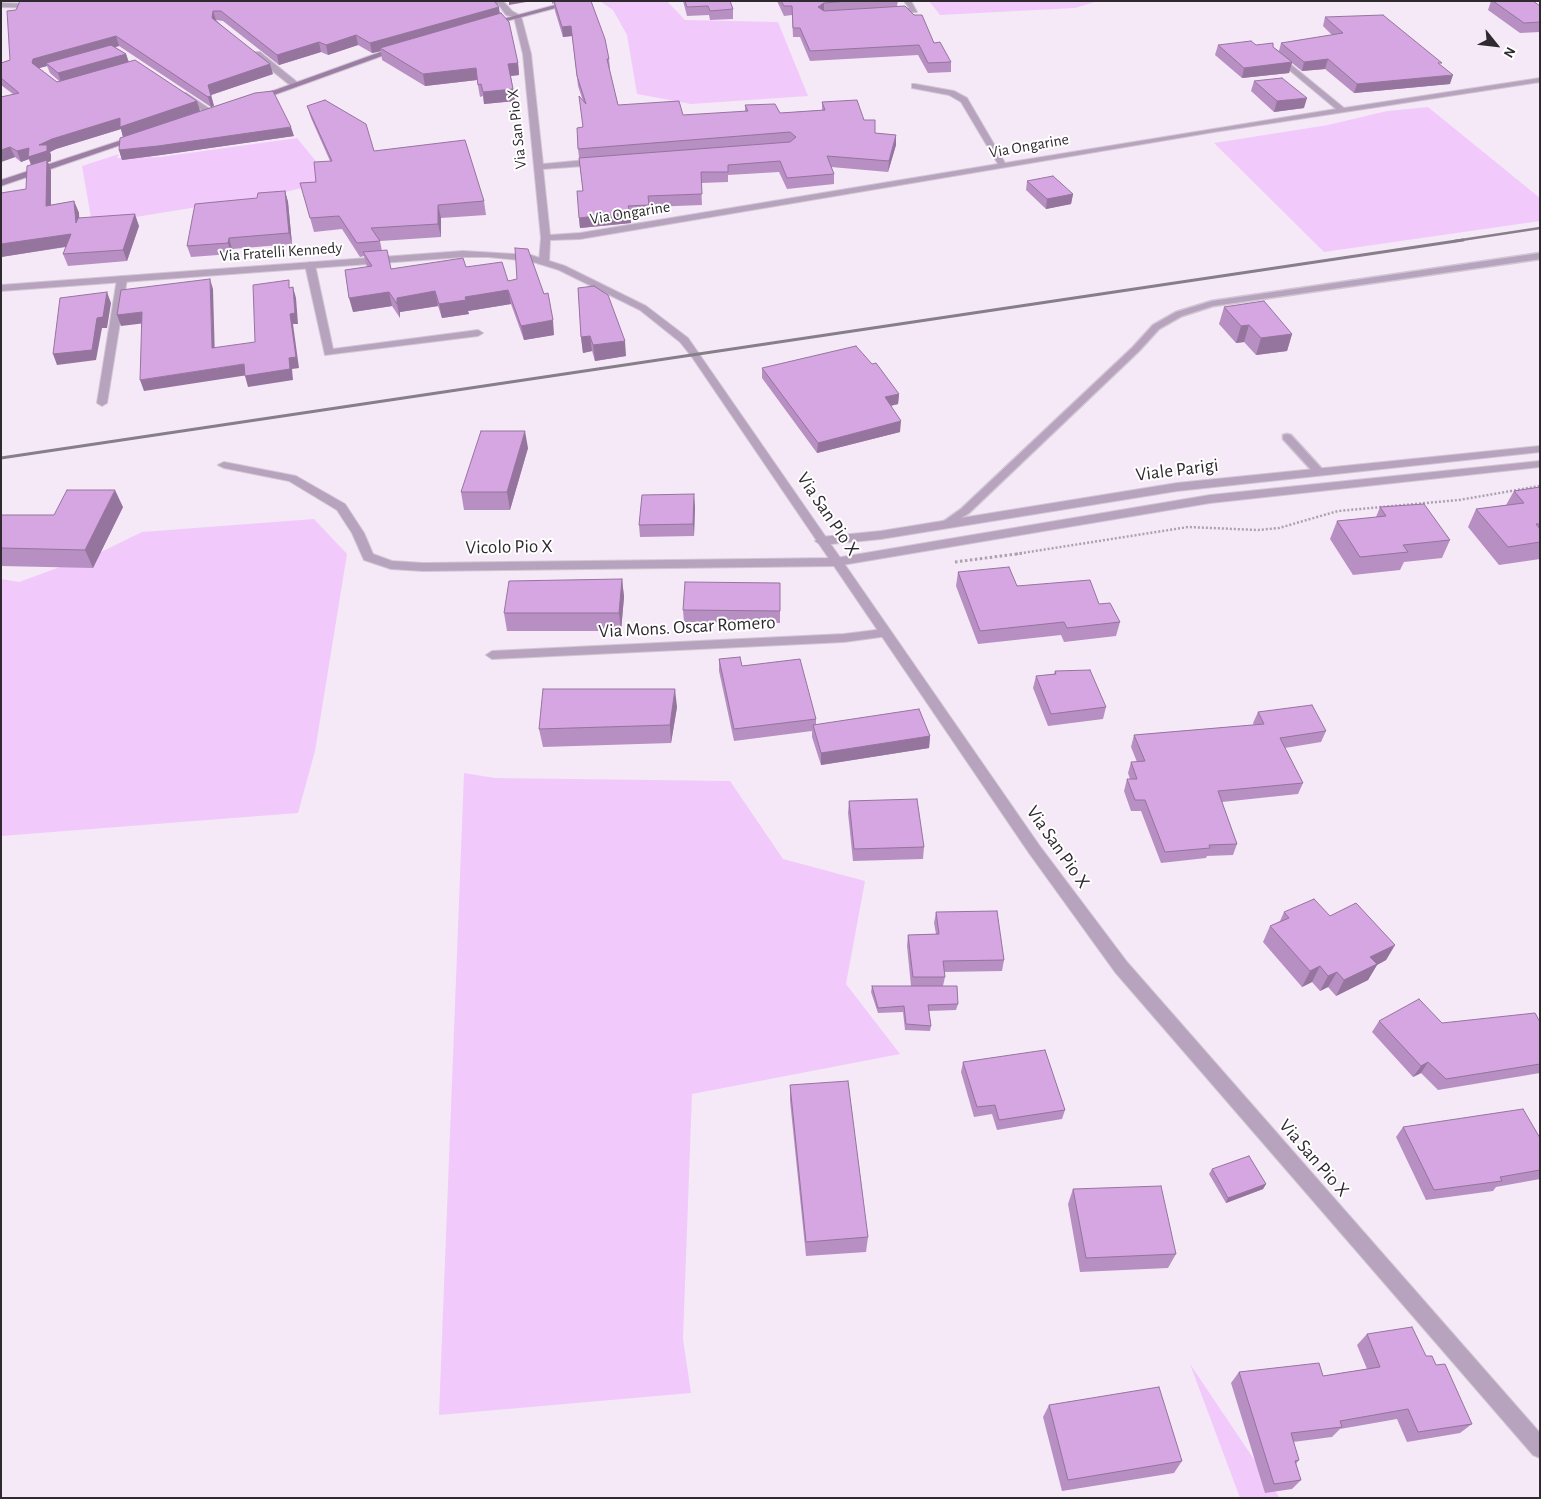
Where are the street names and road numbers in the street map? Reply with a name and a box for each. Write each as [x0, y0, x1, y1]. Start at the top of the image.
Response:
street label: Via San Pio X [503, 88, 531, 170]
street label: Via Ongarine [988, 130, 1070, 162]
street label: Via Ongarine [589, 197, 671, 229]
street label: Via Fratelli Kennedy [219, 238, 343, 266]
street label: Viale Parigi [1134, 454, 1220, 486]
street label: Via San Pio X [792, 468, 864, 560]
street label: Vicolo Pio X [465, 535, 553, 559]
street label: Via Mons. Oscar Romero [598, 611, 776, 643]
street label: Via San Pio X [1021, 801, 1095, 893]
street label: Via San Pio X [1274, 1114, 1354, 1202]

